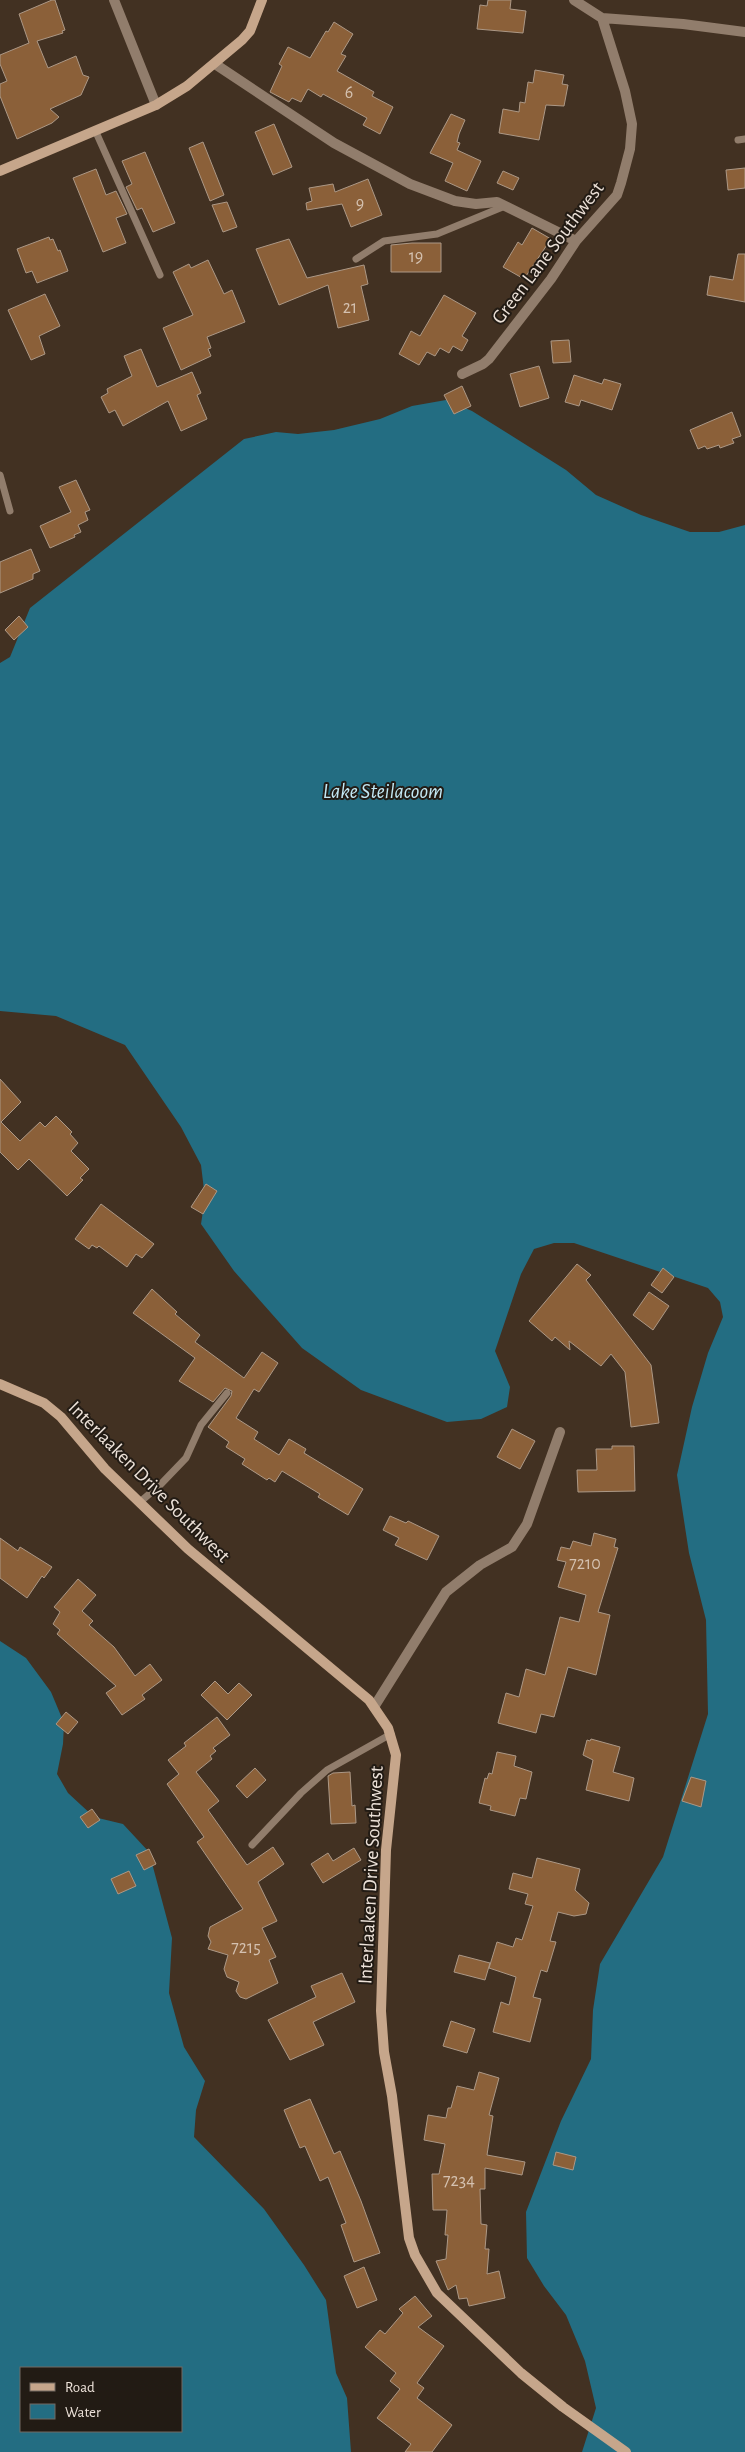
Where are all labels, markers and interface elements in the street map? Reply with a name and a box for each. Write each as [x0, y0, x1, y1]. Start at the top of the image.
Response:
house number: 6 [345, 84, 353, 102]
street label: Green Lane Southwest [488, 178, 608, 328]
house number: 9 [356, 195, 364, 213]
house number: 19 [409, 248, 423, 266]
house number: 21 [343, 299, 357, 317]
water label: Lake Steilacoom [323, 781, 443, 802]
street label: Interlaaken Drive Southwest [65, 1398, 234, 1567]
house number: 7210 [569, 1555, 601, 1573]
street label: Interlaaken Drive Southwest [355, 1765, 387, 1985]
house number: 7215 [231, 1939, 261, 1957]
house number: 7234 [443, 2172, 475, 2190]
legend [20, 2367, 182, 2432]
text: Road [65, 2380, 95, 2395]
text: Water [65, 2405, 101, 2420]

